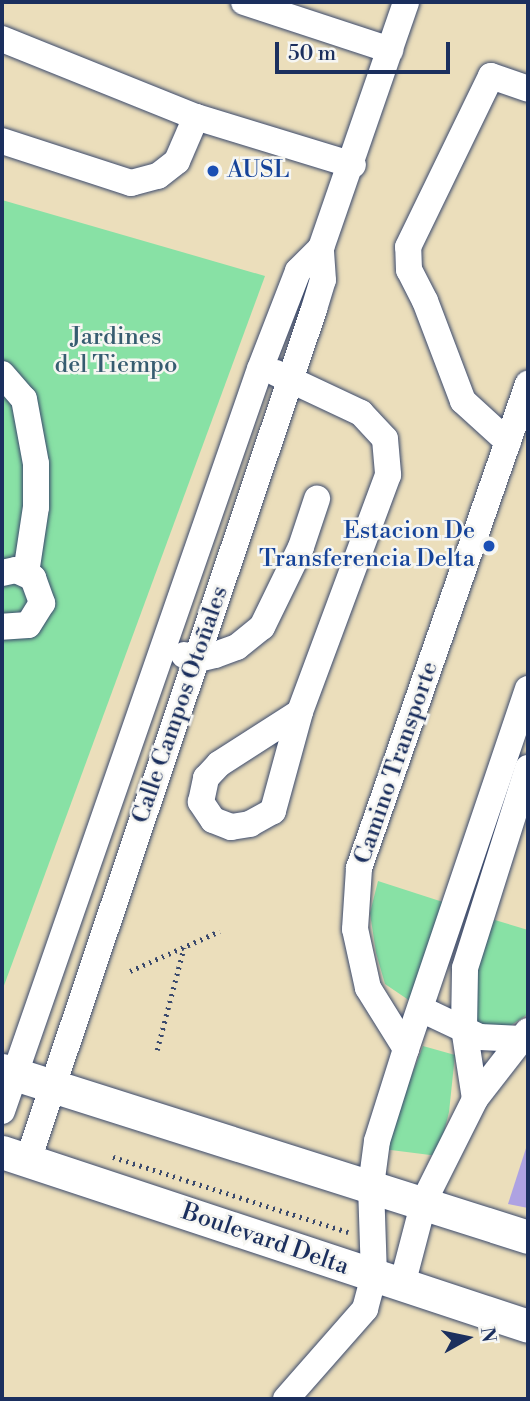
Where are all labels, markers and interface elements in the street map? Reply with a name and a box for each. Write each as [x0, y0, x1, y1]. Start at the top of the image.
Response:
scale bar [278, 28, 453, 72]
text: 50 m [288, 41, 336, 67]
place label: AUSL [227, 157, 289, 185]
marker: AUSL [205, 163, 221, 179]
park label: Jardines del Tiempo [55, 324, 177, 380]
place label: Estacion De Transferencia Delta [259, 518, 475, 574]
marker: Estacion De Transferencia Delta [481, 538, 497, 554]
street label: Calle Campos Otoñales [127, 583, 235, 827]
street label: Camino Transporte [349, 658, 445, 868]
street label: Boulevard Delta [178, 1198, 352, 1282]
north arrow [432, 1303, 502, 1373]
text: N [475, 1325, 501, 1344]

